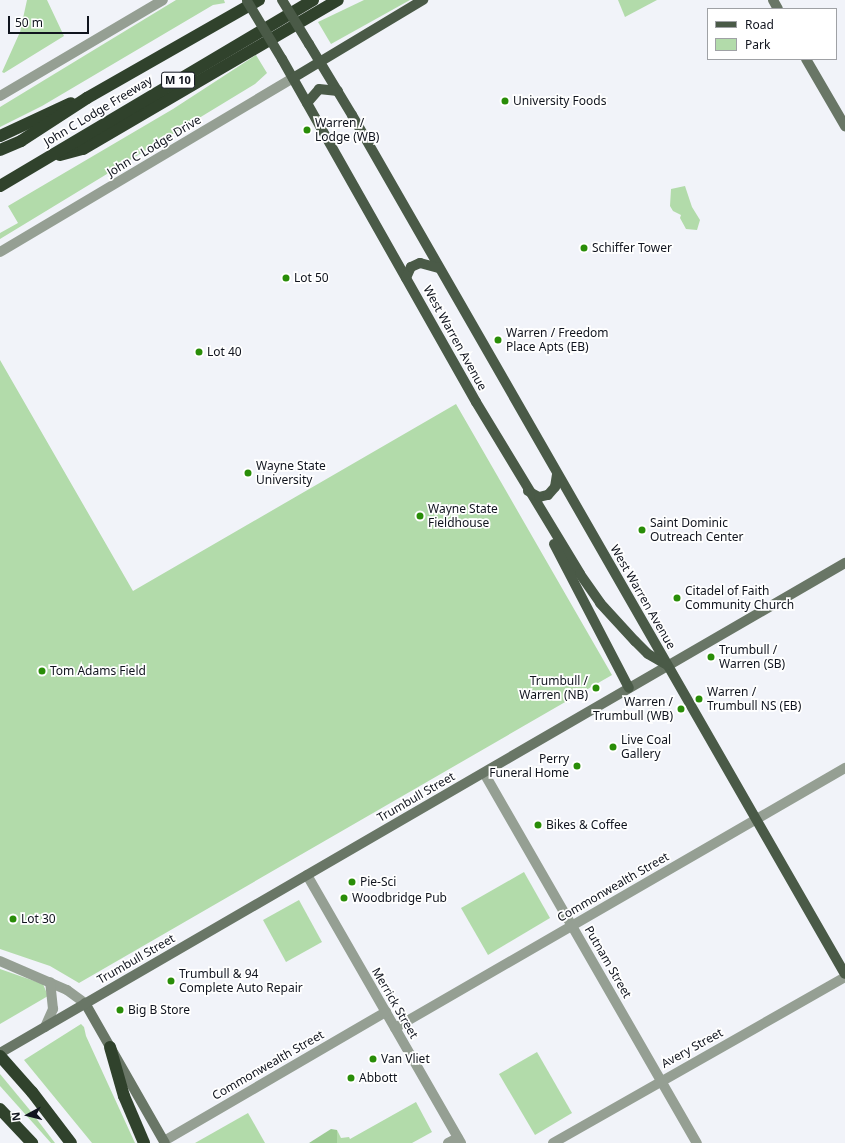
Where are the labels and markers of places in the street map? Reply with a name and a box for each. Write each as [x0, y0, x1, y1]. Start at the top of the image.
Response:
place label: University Foods [513, 94, 606, 108]
marker: University Foods [500, 96, 510, 106]
place label: Warren / Lodge (WB) [315, 116, 379, 144]
marker: Warren / Lodge (WB) [302, 125, 312, 135]
place label: Schiffer Tower [592, 241, 672, 255]
marker: Schiffer Tower [579, 243, 589, 253]
place label: Lot 50 [294, 271, 329, 285]
marker: Lot 50 [281, 273, 291, 283]
place label: Warren / Freedom Place Apts (EB) [506, 326, 609, 354]
marker: Warren / Freedom Place Apts (EB) [493, 335, 503, 345]
place label: Lot 40 [207, 345, 242, 359]
marker: Lot 40 [194, 347, 204, 357]
place label: Wayne State University [256, 459, 326, 487]
marker: Wayne State University [243, 468, 253, 478]
place label: Wayne State Fieldhouse [428, 502, 498, 530]
marker: Wayne State Fieldhouse [415, 511, 425, 521]
place label: Saint Dominic Outreach Center [650, 516, 743, 544]
marker: Saint Dominic Outreach Center [637, 525, 647, 535]
place label: Citadel of Faith Community Church [685, 584, 794, 612]
marker: Citadel of Faith Community Church [672, 593, 682, 603]
place label: Trumbull / Warren (SB) [719, 643, 785, 671]
marker: Trumbull / Warren (SB) [706, 652, 716, 662]
place label: Tom Adams Field [50, 664, 146, 678]
marker: Tom Adams Field [37, 666, 47, 676]
place label: Trumbull / Warren (NB) [519, 674, 588, 702]
marker: Trumbull / Warren (NB) [591, 683, 601, 693]
place label: Warren / Trumbull NS (EB) [707, 685, 801, 713]
marker: Warren / Trumbull NS (EB) [694, 694, 704, 704]
place label: Warren / Trumbull (WB) [593, 695, 673, 723]
marker: Warren / Trumbull (WB) [676, 704, 686, 714]
place label: Live Coal Gallery [621, 733, 671, 761]
marker: Live Coal Gallery [608, 742, 618, 752]
place label: Perry Funeral Home [489, 752, 569, 780]
marker: Perry Funeral Home [572, 761, 582, 771]
place label: Bikes & Coffee [546, 818, 627, 832]
marker: Bikes & Coffee [533, 820, 543, 830]
place label: Pie-Sci [360, 875, 396, 889]
marker: Pie-Sci [347, 877, 357, 887]
place label: Woodbridge Pub [352, 891, 447, 905]
marker: Woodbridge Pub [339, 893, 349, 903]
place label: Lot 30 [21, 912, 56, 926]
marker: Lot 30 [8, 914, 18, 924]
place label: Trumbull & 94 Complete Auto Repair [179, 967, 303, 995]
marker: Trumbull & 94 Complete Auto Repair [166, 976, 176, 986]
place label: Big B Store [128, 1003, 190, 1017]
marker: Big B Store [115, 1005, 125, 1015]
place label: Van Vliet [381, 1052, 430, 1066]
marker: Van Vliet [368, 1054, 378, 1064]
place label: Abbott [359, 1071, 397, 1085]
marker: Abbott [346, 1073, 356, 1083]

